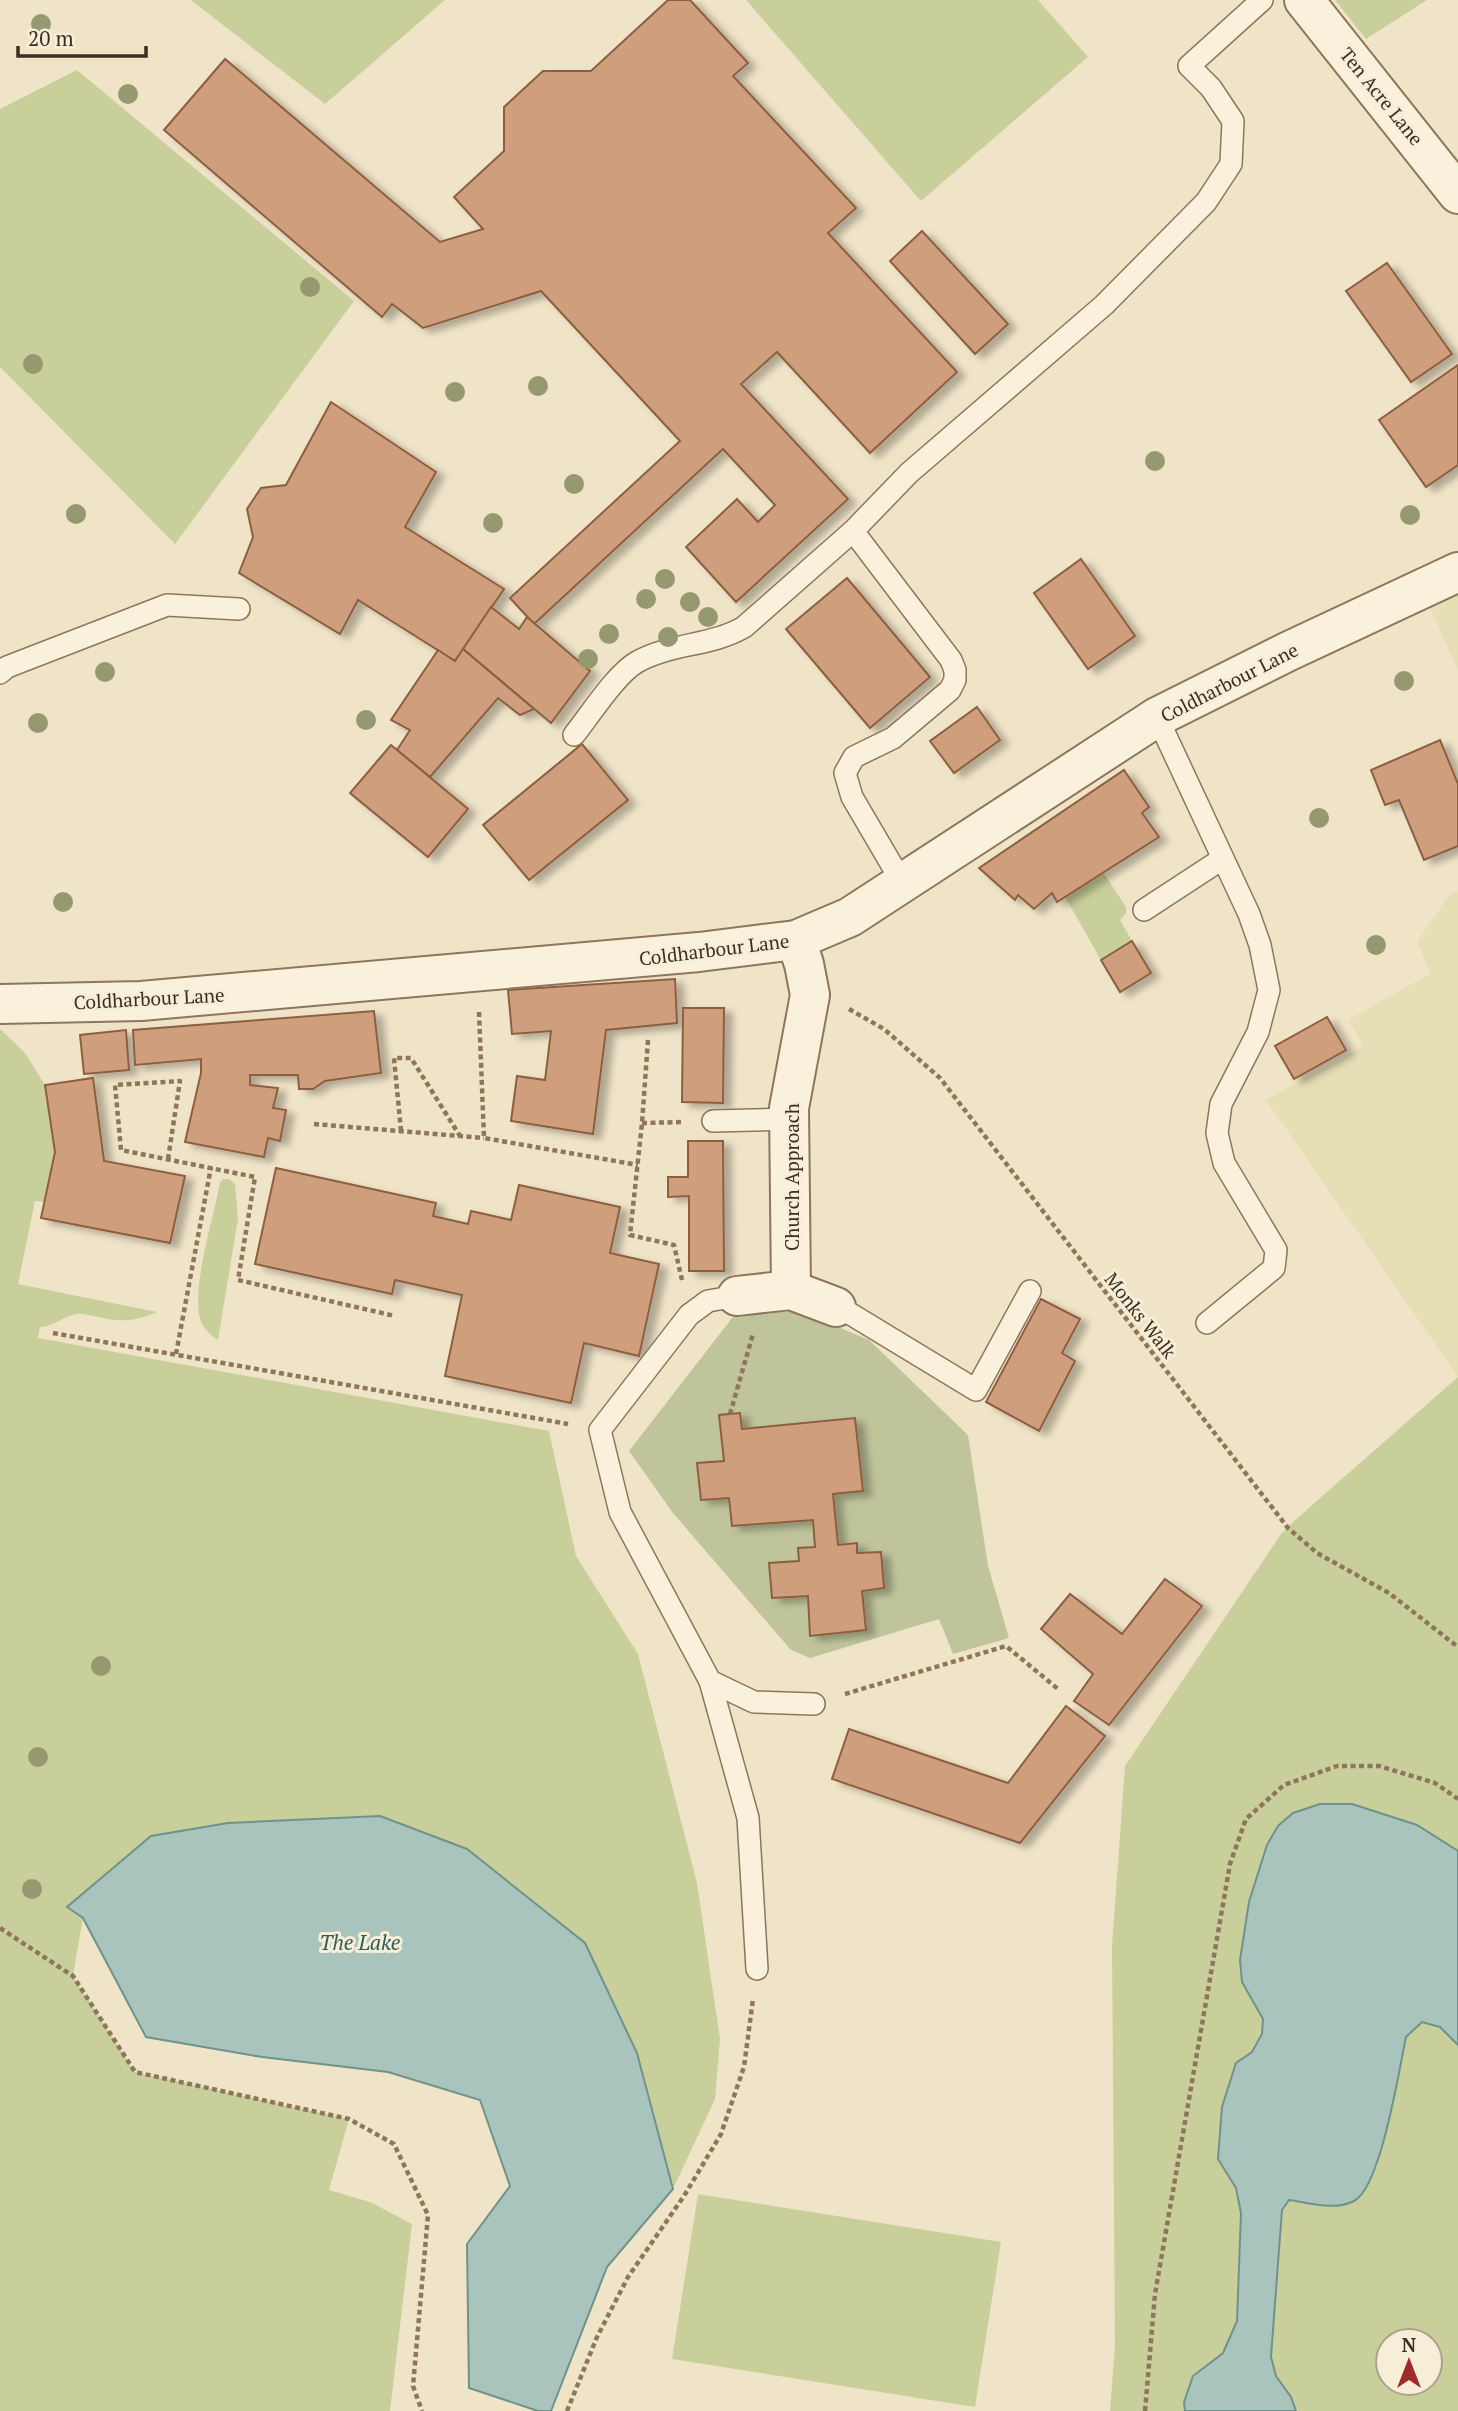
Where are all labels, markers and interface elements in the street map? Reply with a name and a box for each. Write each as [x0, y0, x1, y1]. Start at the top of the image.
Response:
scale bar [18, 14, 145, 58]
text: 20 m [28, 24, 74, 52]
street label: Ten Acre Lane [1335, 42, 1429, 150]
street label: Coldharbour Lane [1156, 637, 1302, 727]
street label: Coldharbour Lane [637, 927, 791, 971]
street label: Coldharbour Lane [73, 982, 225, 1014]
street label: Church Approach [779, 1103, 804, 1251]
street label: Monks Walk [1100, 1267, 1183, 1363]
water label: The Lake [320, 1928, 401, 1956]
north arrow [1374, 2327, 1444, 2397]
text: N [1402, 2332, 1417, 2357]

